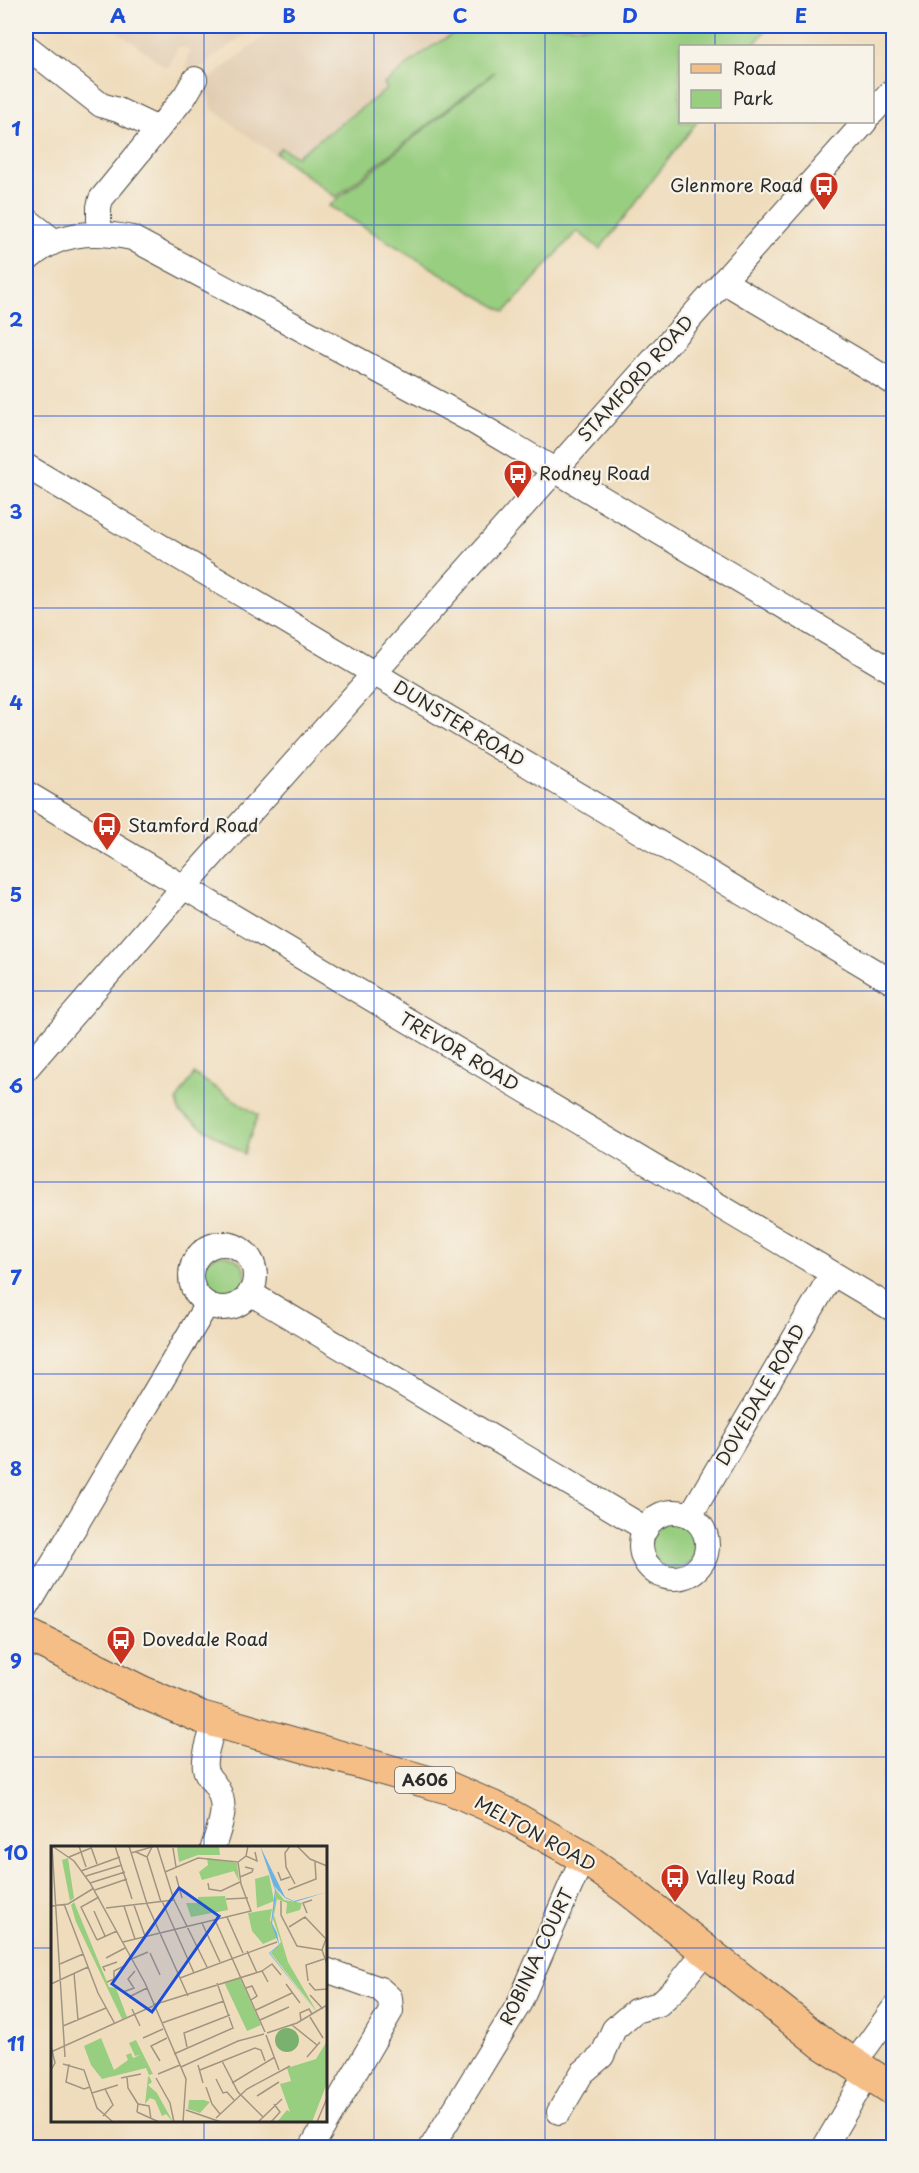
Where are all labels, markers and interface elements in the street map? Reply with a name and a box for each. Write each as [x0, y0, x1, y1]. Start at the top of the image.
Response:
text: A [110, 0, 126, 30]
text: B [282, 0, 296, 30]
text: C [452, 0, 468, 30]
text: D [622, 0, 638, 30]
text: E [795, 0, 807, 30]
legend [679, 45, 874, 123]
text: Road [733, 54, 777, 81]
text: Park [733, 84, 773, 111]
text: 1 [11, 113, 21, 143]
bus stop icon: Glenmore Road [808, 170, 840, 212]
place label: Glenmore Road [670, 171, 803, 198]
text: 2 [9, 304, 23, 334]
street label: STAMFORD ROAD [571, 309, 699, 447]
bus stop icon: Rodney Road [502, 458, 534, 500]
place label: Rodney Road [539, 459, 650, 486]
text: 3 [9, 496, 23, 526]
street label: DUNSTER ROAD [389, 673, 530, 773]
text: 4 [9, 687, 23, 717]
bus stop icon: Stamford Road [91, 810, 123, 852]
place label: Stamford Road [128, 811, 259, 838]
text: 5 [10, 879, 22, 909]
street label: TREVOR ROAD [395, 1004, 525, 1097]
text: 6 [9, 1070, 23, 1100]
text: 7 [10, 1262, 22, 1292]
street label: DOVEDALE ROAD [708, 1319, 811, 1470]
text: 8 [10, 1453, 22, 1483]
bus stop icon: Dovedale Road [105, 1624, 137, 1666]
place label: Dovedale Road [142, 1625, 268, 1652]
text: 9 [10, 1645, 22, 1675]
road number: A606 [395, 1767, 455, 1793]
street label: MELTON ROAD [470, 1788, 601, 1877]
text: 10 [4, 1837, 28, 1867]
inset map [51, 1846, 327, 2122]
bus stop icon: Valley Road [659, 1862, 691, 1904]
place label: Valley Road [696, 1863, 795, 1890]
street label: ROBINIA COURT [492, 1883, 580, 2029]
text: 11 [7, 2028, 25, 2058]

